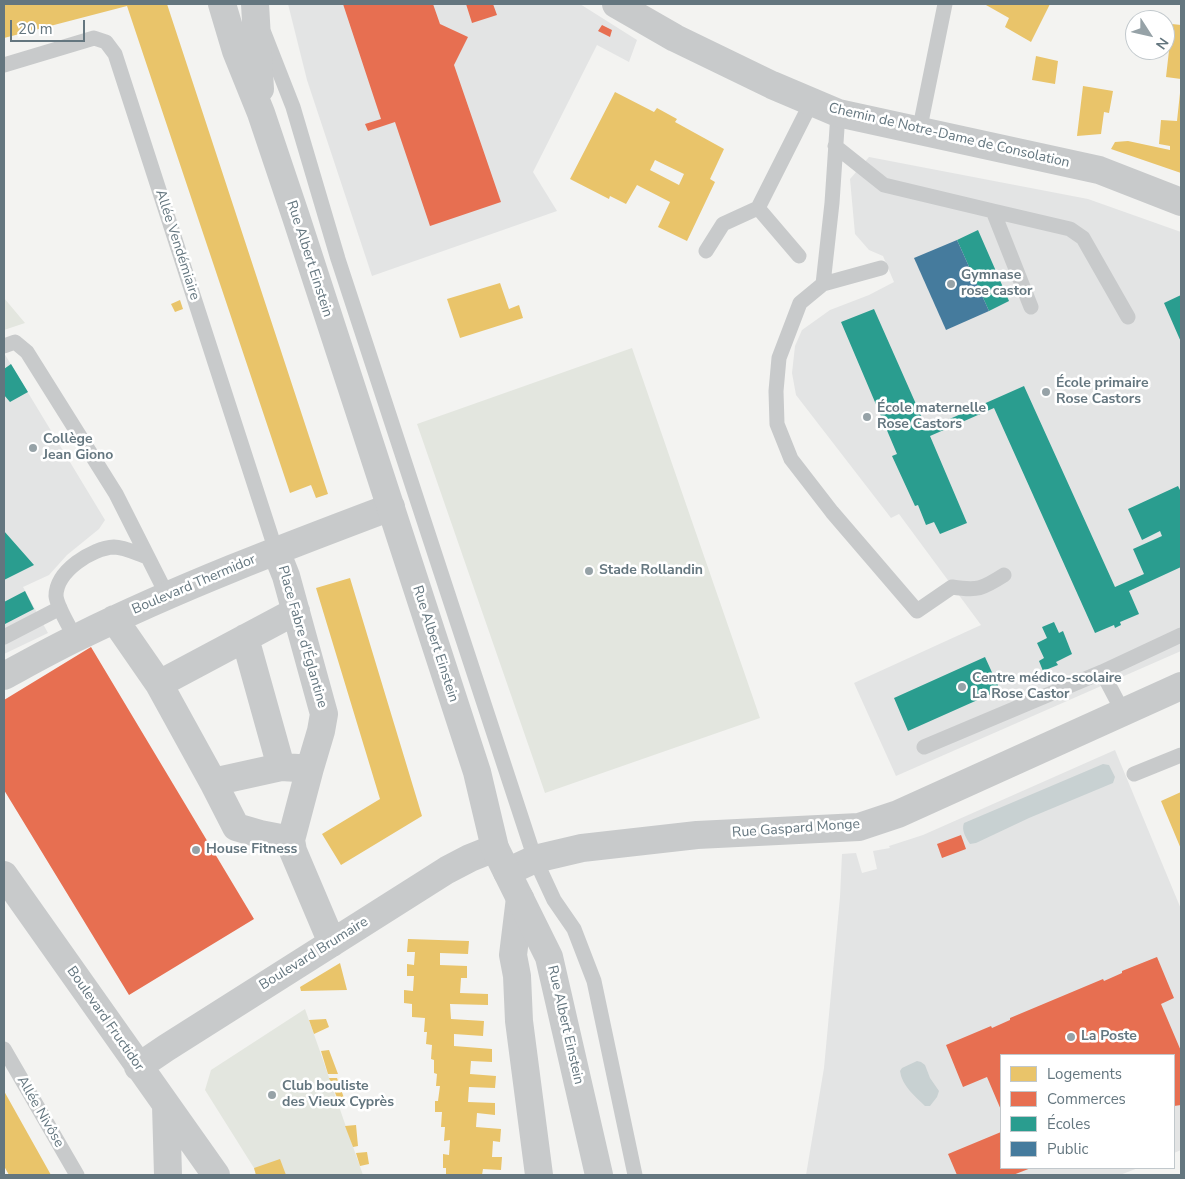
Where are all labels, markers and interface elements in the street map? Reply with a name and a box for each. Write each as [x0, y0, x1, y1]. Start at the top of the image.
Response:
scale bar [12, 10, 88, 42]
north arrow [1125, 10, 1175, 60]
text: 20 m [18, 19, 53, 39]
text: N [1151, 34, 1173, 53]
street label: Chemin de Notre-Dame de Consolation [827, 100, 1071, 172]
street label: Allée Vendémiaire [151, 188, 203, 302]
street label: Rue Albert Einstein [282, 199, 336, 319]
place label: Gymnase rose castor [961, 268, 1032, 300]
marker: Gymnase rose castor [945, 278, 957, 290]
place label: École primaire Rose Castors [1056, 376, 1149, 408]
marker: École primaire Rose Castors [1040, 386, 1052, 398]
place label: École maternelle Rose Castors [877, 401, 986, 434]
marker: École maternelle Rose Castors [861, 411, 873, 423]
place label: Collège Jean Giono [43, 432, 113, 464]
marker: Collège Jean Giono [27, 442, 39, 454]
street label: Boulevard Thermidor [130, 551, 258, 619]
place label: Stade Rollandin [599, 563, 703, 579]
street label: Place Fabre d'Églantine [274, 564, 330, 710]
marker: Stade Rollandin [583, 565, 595, 577]
street label: Rue Albert Einstein [408, 584, 462, 704]
place label: Centre médico-scolaire La Rose Castor [972, 671, 1122, 704]
marker: Centre médico-scolaire La Rose Castor [956, 681, 968, 693]
street label: Rue Gaspard Monge [731, 816, 861, 842]
place label: House Fitness [206, 842, 297, 858]
marker: House Fitness [190, 844, 202, 856]
street label: Boulevard Brumaire [257, 914, 371, 994]
street label: Boulevard Fructidor [63, 964, 147, 1074]
street label: Rue Albert Einstein [543, 964, 587, 1086]
place label: La Poste [1081, 1029, 1137, 1045]
marker: La Poste [1065, 1031, 1077, 1043]
legend [1000, 1054, 1175, 1169]
text: Logements [1047, 1064, 1122, 1084]
street label: Allée Nivôse [13, 1073, 67, 1151]
place label: Club bouliste des Vieux Cyprès [282, 1079, 394, 1112]
marker: Club bouliste des Vieux Cyprès [266, 1089, 278, 1101]
text: Commerces [1047, 1089, 1126, 1109]
text: Écoles [1047, 1114, 1090, 1134]
text: Public [1047, 1139, 1088, 1159]

